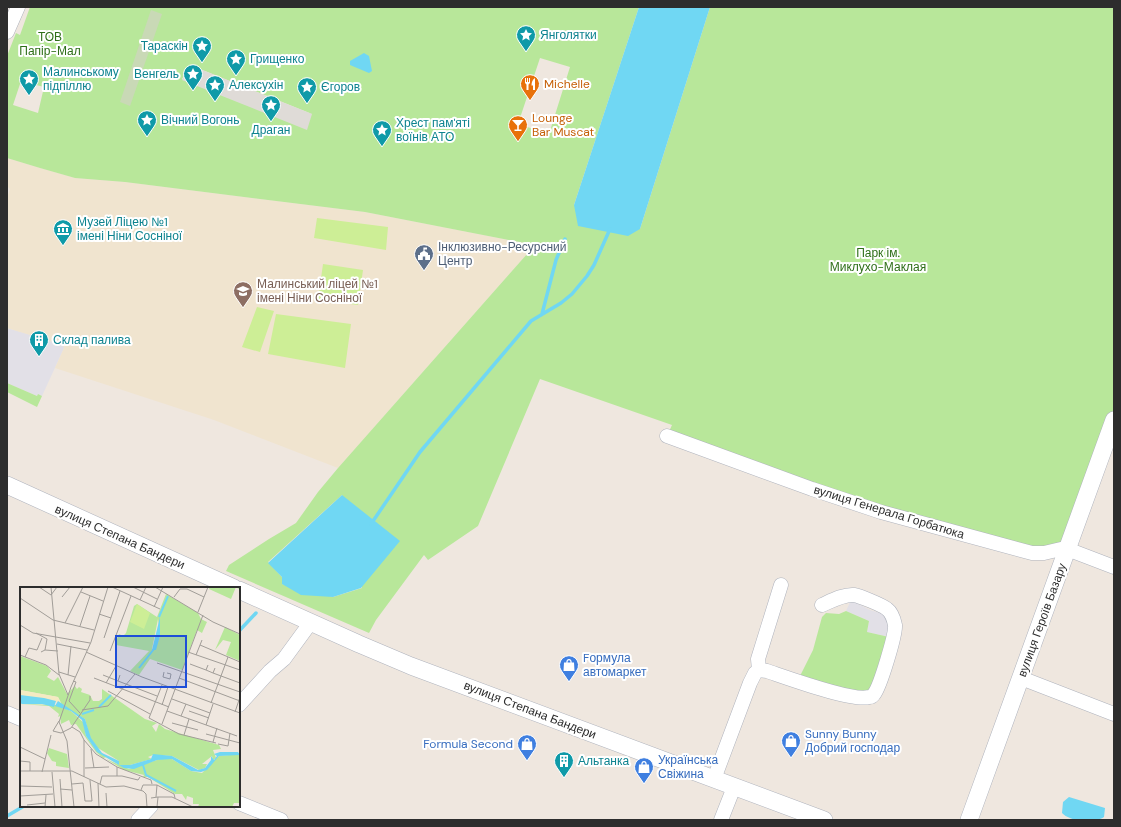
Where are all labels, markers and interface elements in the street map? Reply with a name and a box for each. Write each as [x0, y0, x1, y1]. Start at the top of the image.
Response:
place icon: Янголятки [515, 24, 537, 52]
place label: Янголятки [540, 27, 597, 43]
park label: ТОВ Папір-Мал [19, 29, 81, 59]
place icon: Тараскін [191, 35, 213, 63]
place label: Тараскін [141, 38, 188, 54]
place icon: Грищенко [225, 48, 247, 76]
place label: Грищенко [250, 51, 305, 67]
place icon: Венгель [182, 63, 204, 91]
place label: Малинському підпіллю [43, 64, 119, 94]
place label: Венгель [134, 66, 179, 82]
place icon: Малинському підпіллю [18, 68, 40, 96]
restaurant icon: Michelle [519, 73, 541, 101]
place icon: Алексухін [204, 74, 226, 102]
place icon: Єгоров [296, 76, 318, 104]
place label: Michelle [544, 76, 590, 92]
place label: Алексухін [229, 77, 283, 93]
place label: Єгоров [321, 79, 360, 95]
place icon: Драган [260, 94, 282, 122]
place icon: Вічний Вогонь [136, 109, 158, 137]
place label: Lounge Bar Muscat [532, 110, 595, 140]
place label: Вічний Вогонь [161, 112, 240, 128]
bar icon: Lounge Bar Muscat [507, 114, 529, 142]
place label: Хрест пам'яті воїнів АТО [396, 115, 470, 145]
place icon: Хрест пам'яті воїнів АТО [371, 119, 393, 147]
place label: Драган [252, 122, 290, 138]
place label: Музей Ліцею №1 імені Ніни Сосніної [77, 214, 183, 244]
museum icon: Музей Ліцею №1 імені Ніни Сосніної [52, 218, 74, 246]
place label: Інклюзивно-Ресурсний Центр [438, 239, 566, 269]
public building icon: Інклюзивно-Ресурсний Центр [413, 243, 435, 271]
park label: Парк ім. Миклухо-Маклая [830, 245, 926, 275]
place label: Малинський ліцей №1 імені Ніни Сосніної [257, 276, 378, 306]
school or university icon: Малинський ліцей №1 імені Ніни Сосніної [232, 280, 254, 308]
building icon: Склад палива [28, 329, 50, 357]
place label: Склад палива [53, 332, 131, 348]
street label: вулиця Генерала Горбатюка [812, 481, 967, 543]
street label: вулиця Степана Бандери [52, 501, 188, 573]
street label: вулиця Героїв Базару [1014, 561, 1070, 679]
inset map [20, 587, 240, 807]
place label: Fормула автомаркет [583, 650, 647, 680]
shop icon: Fормула автомаркет [558, 654, 580, 682]
street label: вулиця Степана Бандери [461, 677, 599, 743]
place label: Sunny Bunny Добрий господар [805, 726, 900, 756]
shop icon: Sunny Bunny Добрий господар [780, 730, 802, 758]
shop icon: Formula Second [516, 733, 538, 761]
place label: Formula Second [423, 736, 513, 752]
building icon: Альтанка [553, 750, 575, 778]
place label: Українська Свіжина [658, 752, 718, 782]
place label: Альтанка [578, 753, 629, 769]
shop icon: Українська Свіжина [633, 756, 655, 784]

